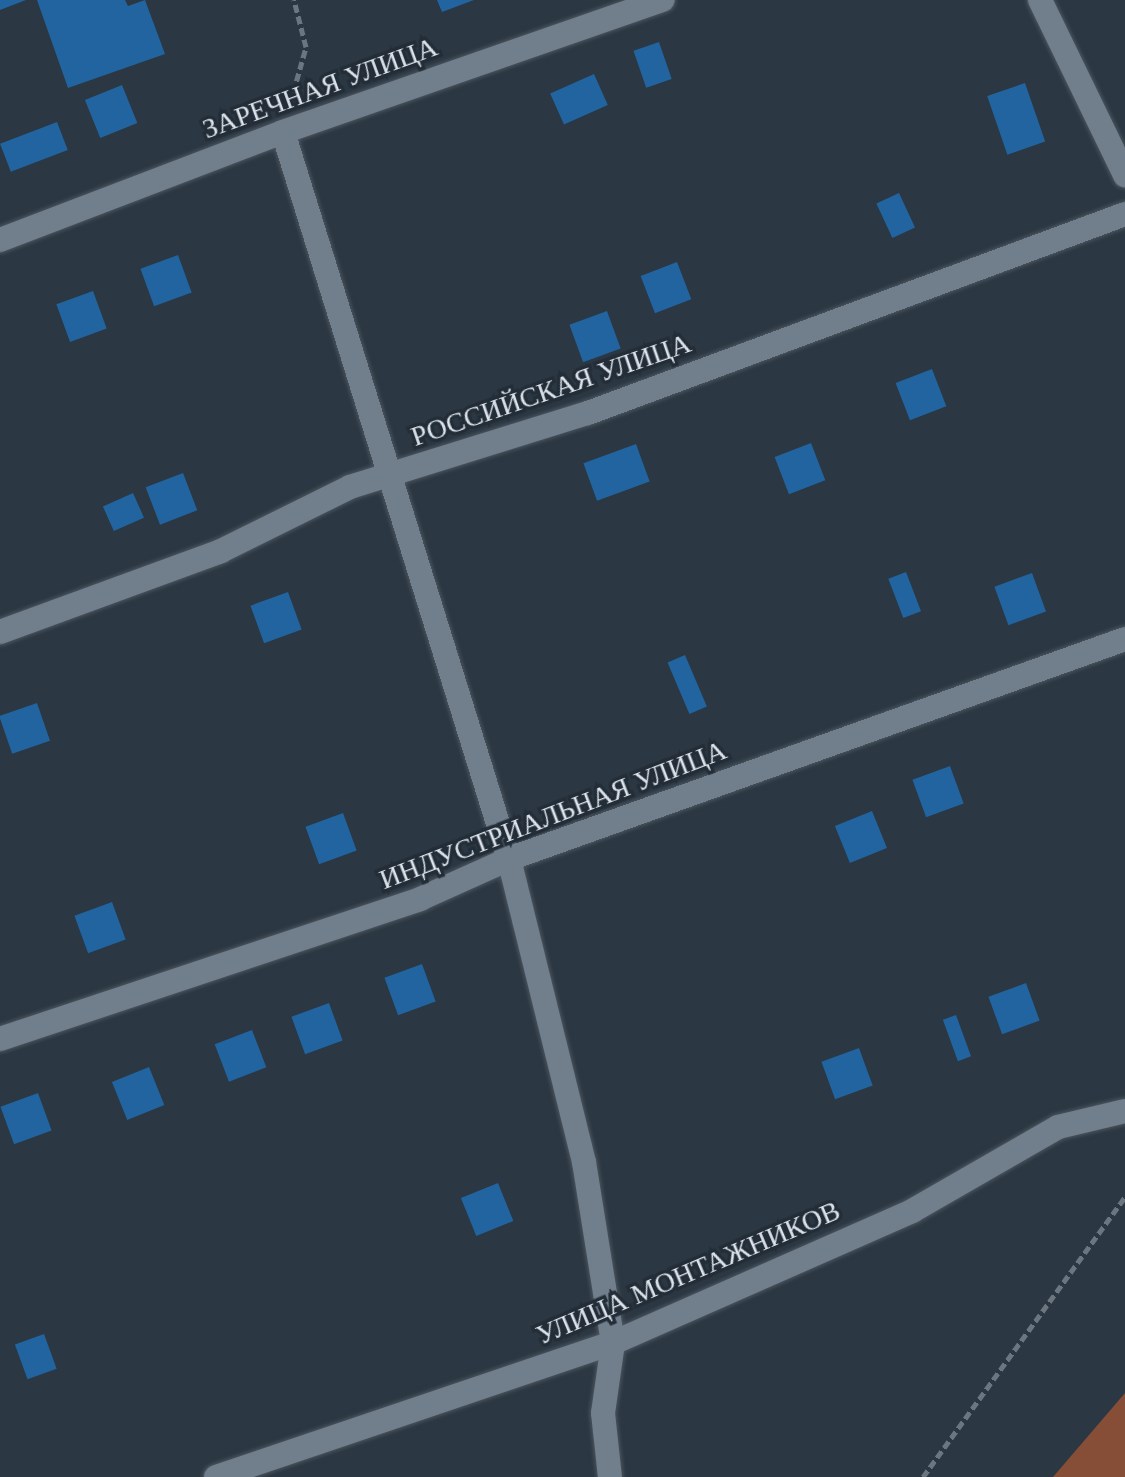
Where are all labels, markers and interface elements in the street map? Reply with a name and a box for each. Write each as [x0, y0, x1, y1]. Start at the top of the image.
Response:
street label: ЗАРЕЧНАЯ УЛИЦА [198, 30, 442, 146]
street label: РОССИЙСКАЯ УЛИЦА [407, 326, 695, 454]
street label: ИНДУСТРИАЛЬНАЯ УЛИЦА [375, 733, 731, 897]
street label: УЛИЦА МОНТАЖНИКОВ [531, 1194, 845, 1352]

